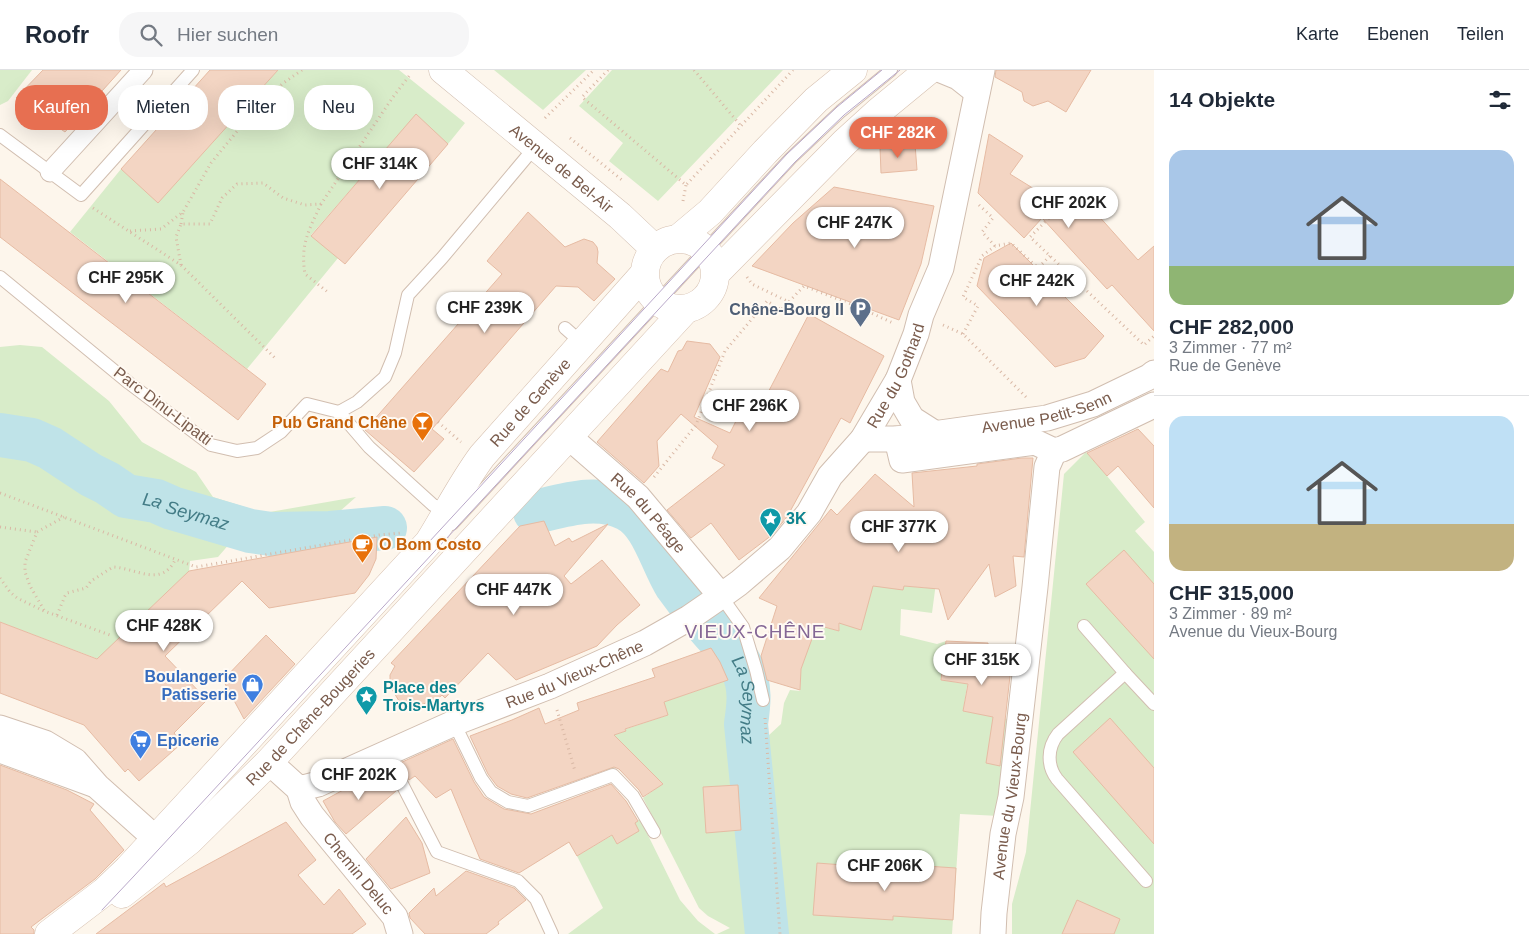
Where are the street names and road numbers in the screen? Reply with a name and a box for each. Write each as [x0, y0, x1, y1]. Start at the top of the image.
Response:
street label: Avenue de Bel-Air [507, 120, 617, 216]
street label: Rue du Gothard [863, 322, 927, 431]
street label: Rue de Genève [486, 355, 574, 450]
street label: Parc Dinu-Lipatti [111, 364, 215, 448]
street label: Avenue Petit-Senn [980, 388, 1114, 436]
street label: Rue du Péage [608, 469, 689, 556]
street label: Rue du Vieux-Chêne [503, 636, 646, 711]
street label: Rue de Chêne-Bougeries [242, 645, 378, 789]
street label: Avenue du Vieux-Bourg [989, 712, 1029, 880]
street label: Chemin Deluc [320, 829, 397, 917]

